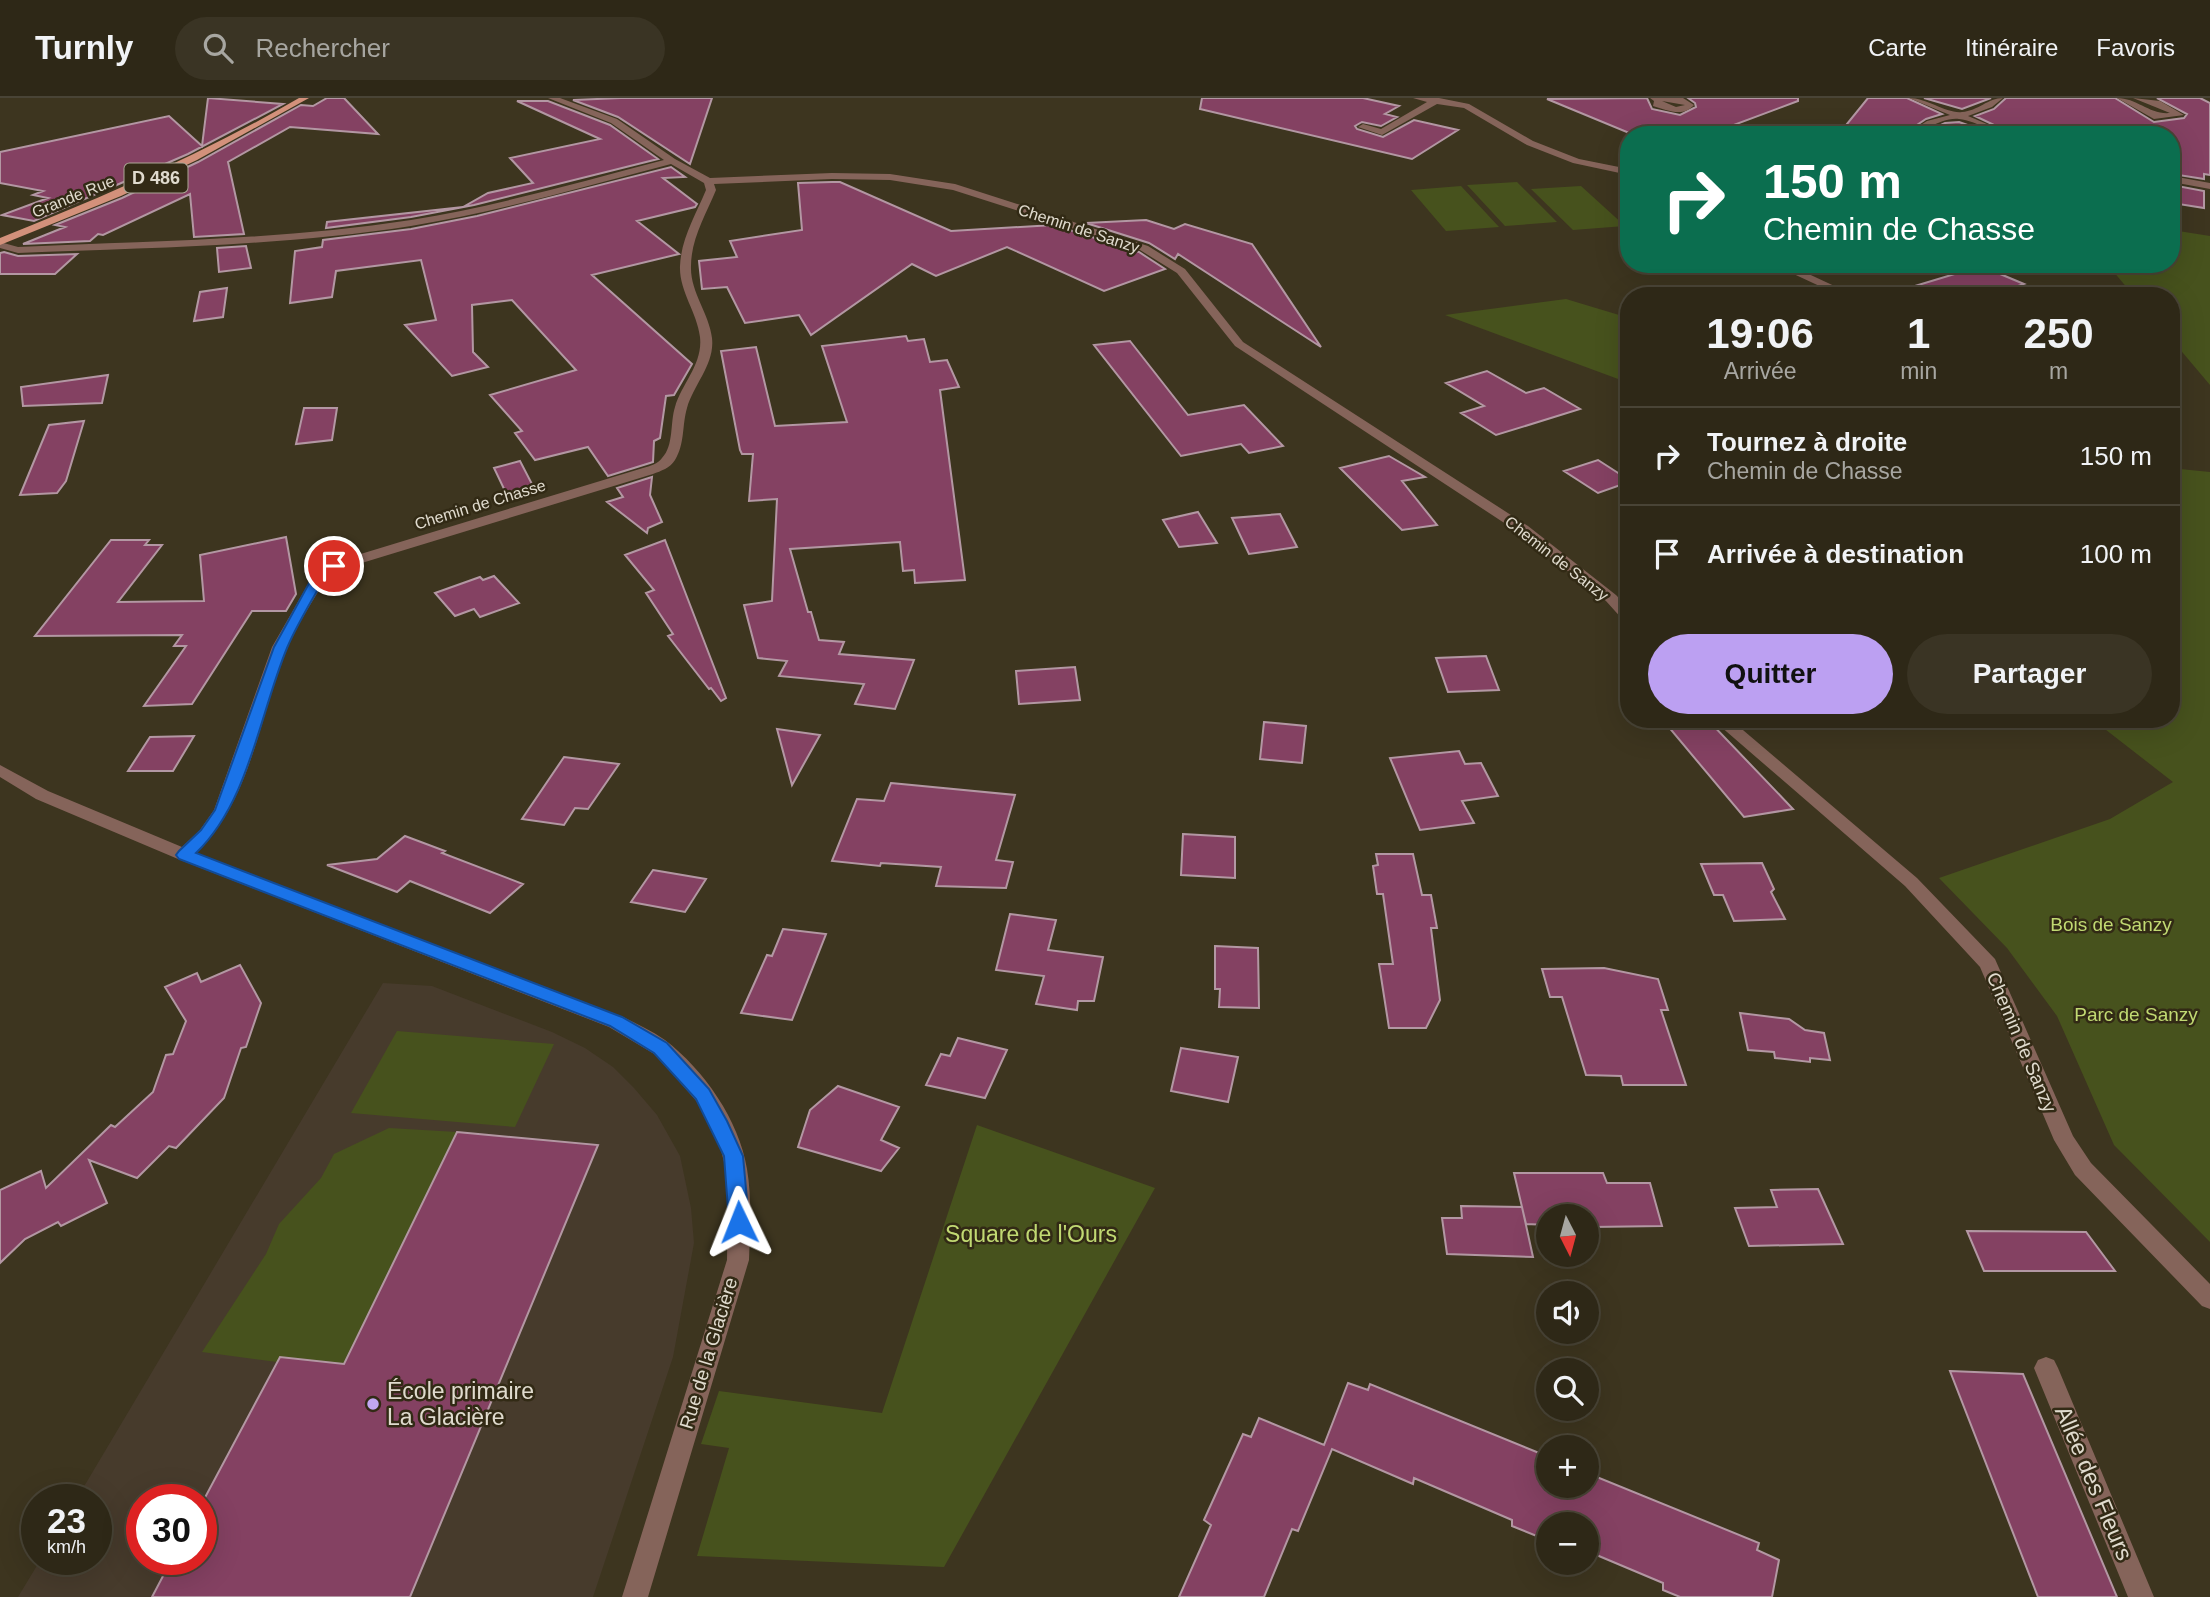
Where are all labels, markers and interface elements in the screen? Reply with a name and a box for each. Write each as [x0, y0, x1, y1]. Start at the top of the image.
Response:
search box [175, 17, 665, 80]
text: Turnly [35, 29, 133, 66]
icon: search [199, 29, 237, 67]
text: Rechercher [255, 33, 390, 63]
text: Carte [1868, 34, 1927, 61]
text: Itinéraire [1965, 34, 2058, 61]
text: Favoris [2096, 34, 2175, 61]
icon: right [1648, 154, 1739, 245]
text: 150 m [1763, 154, 1902, 208]
road number: D 486 [124, 164, 188, 192]
street label: Grande Rue [30, 172, 117, 221]
street label: Chemin de Sanzy [1016, 201, 1142, 256]
text: Chemin de Chasse [1763, 211, 2035, 247]
text: 19:06 [1706, 310, 1814, 357]
text: 1 [1907, 310, 1930, 357]
text: 250 [2024, 310, 2094, 357]
text: Arrivée [1724, 358, 1797, 384]
text: min [1900, 358, 1937, 384]
text: m [2049, 358, 2068, 384]
text: Tournez à droite [1707, 427, 1907, 457]
icon: right [1648, 437, 1686, 475]
text: 150 m [2080, 441, 2152, 471]
text: Chemin de Chasse [1707, 458, 1903, 484]
street label: Chemin de Chasse [413, 476, 548, 532]
street label: Chemin de Sanzy [1502, 513, 1612, 604]
icon: arrive [1648, 535, 1686, 573]
pin [304, 536, 364, 596]
text: Arrivée à destination [1707, 539, 1964, 569]
text: 100 m [2080, 539, 2152, 569]
icon: arrive [315, 547, 353, 585]
button: Quitter [1648, 634, 1893, 714]
button: Partager [1907, 634, 2152, 714]
park label: Bois de Sanzy [2050, 914, 2172, 935]
street label: Chemin de Sanzy [1983, 969, 2061, 1116]
park label: Parc de Sanzy [2074, 1004, 2198, 1025]
position arrow [702, 1185, 776, 1259]
north arrow [1536, 1204, 1600, 1267]
map controls [1536, 1204, 1599, 1575]
park label: Square de l'Ours [945, 1221, 1117, 1247]
street label: Rue de la Glacière [675, 1275, 742, 1431]
button: sound [1536, 1281, 1599, 1344]
button: search [1536, 1358, 1599, 1421]
place label: École primaire La Glacière [387, 1378, 534, 1430]
marker: École primaire La Glacière [365, 1396, 381, 1412]
street label: Allée des Fleurs [2050, 1402, 2138, 1564]
button: + [1536, 1435, 1599, 1498]
speed limit sign: 30 [126, 1484, 217, 1575]
text: 23 [47, 1501, 86, 1540]
button: − [1536, 1512, 1599, 1575]
text: km/h [47, 1537, 86, 1557]

